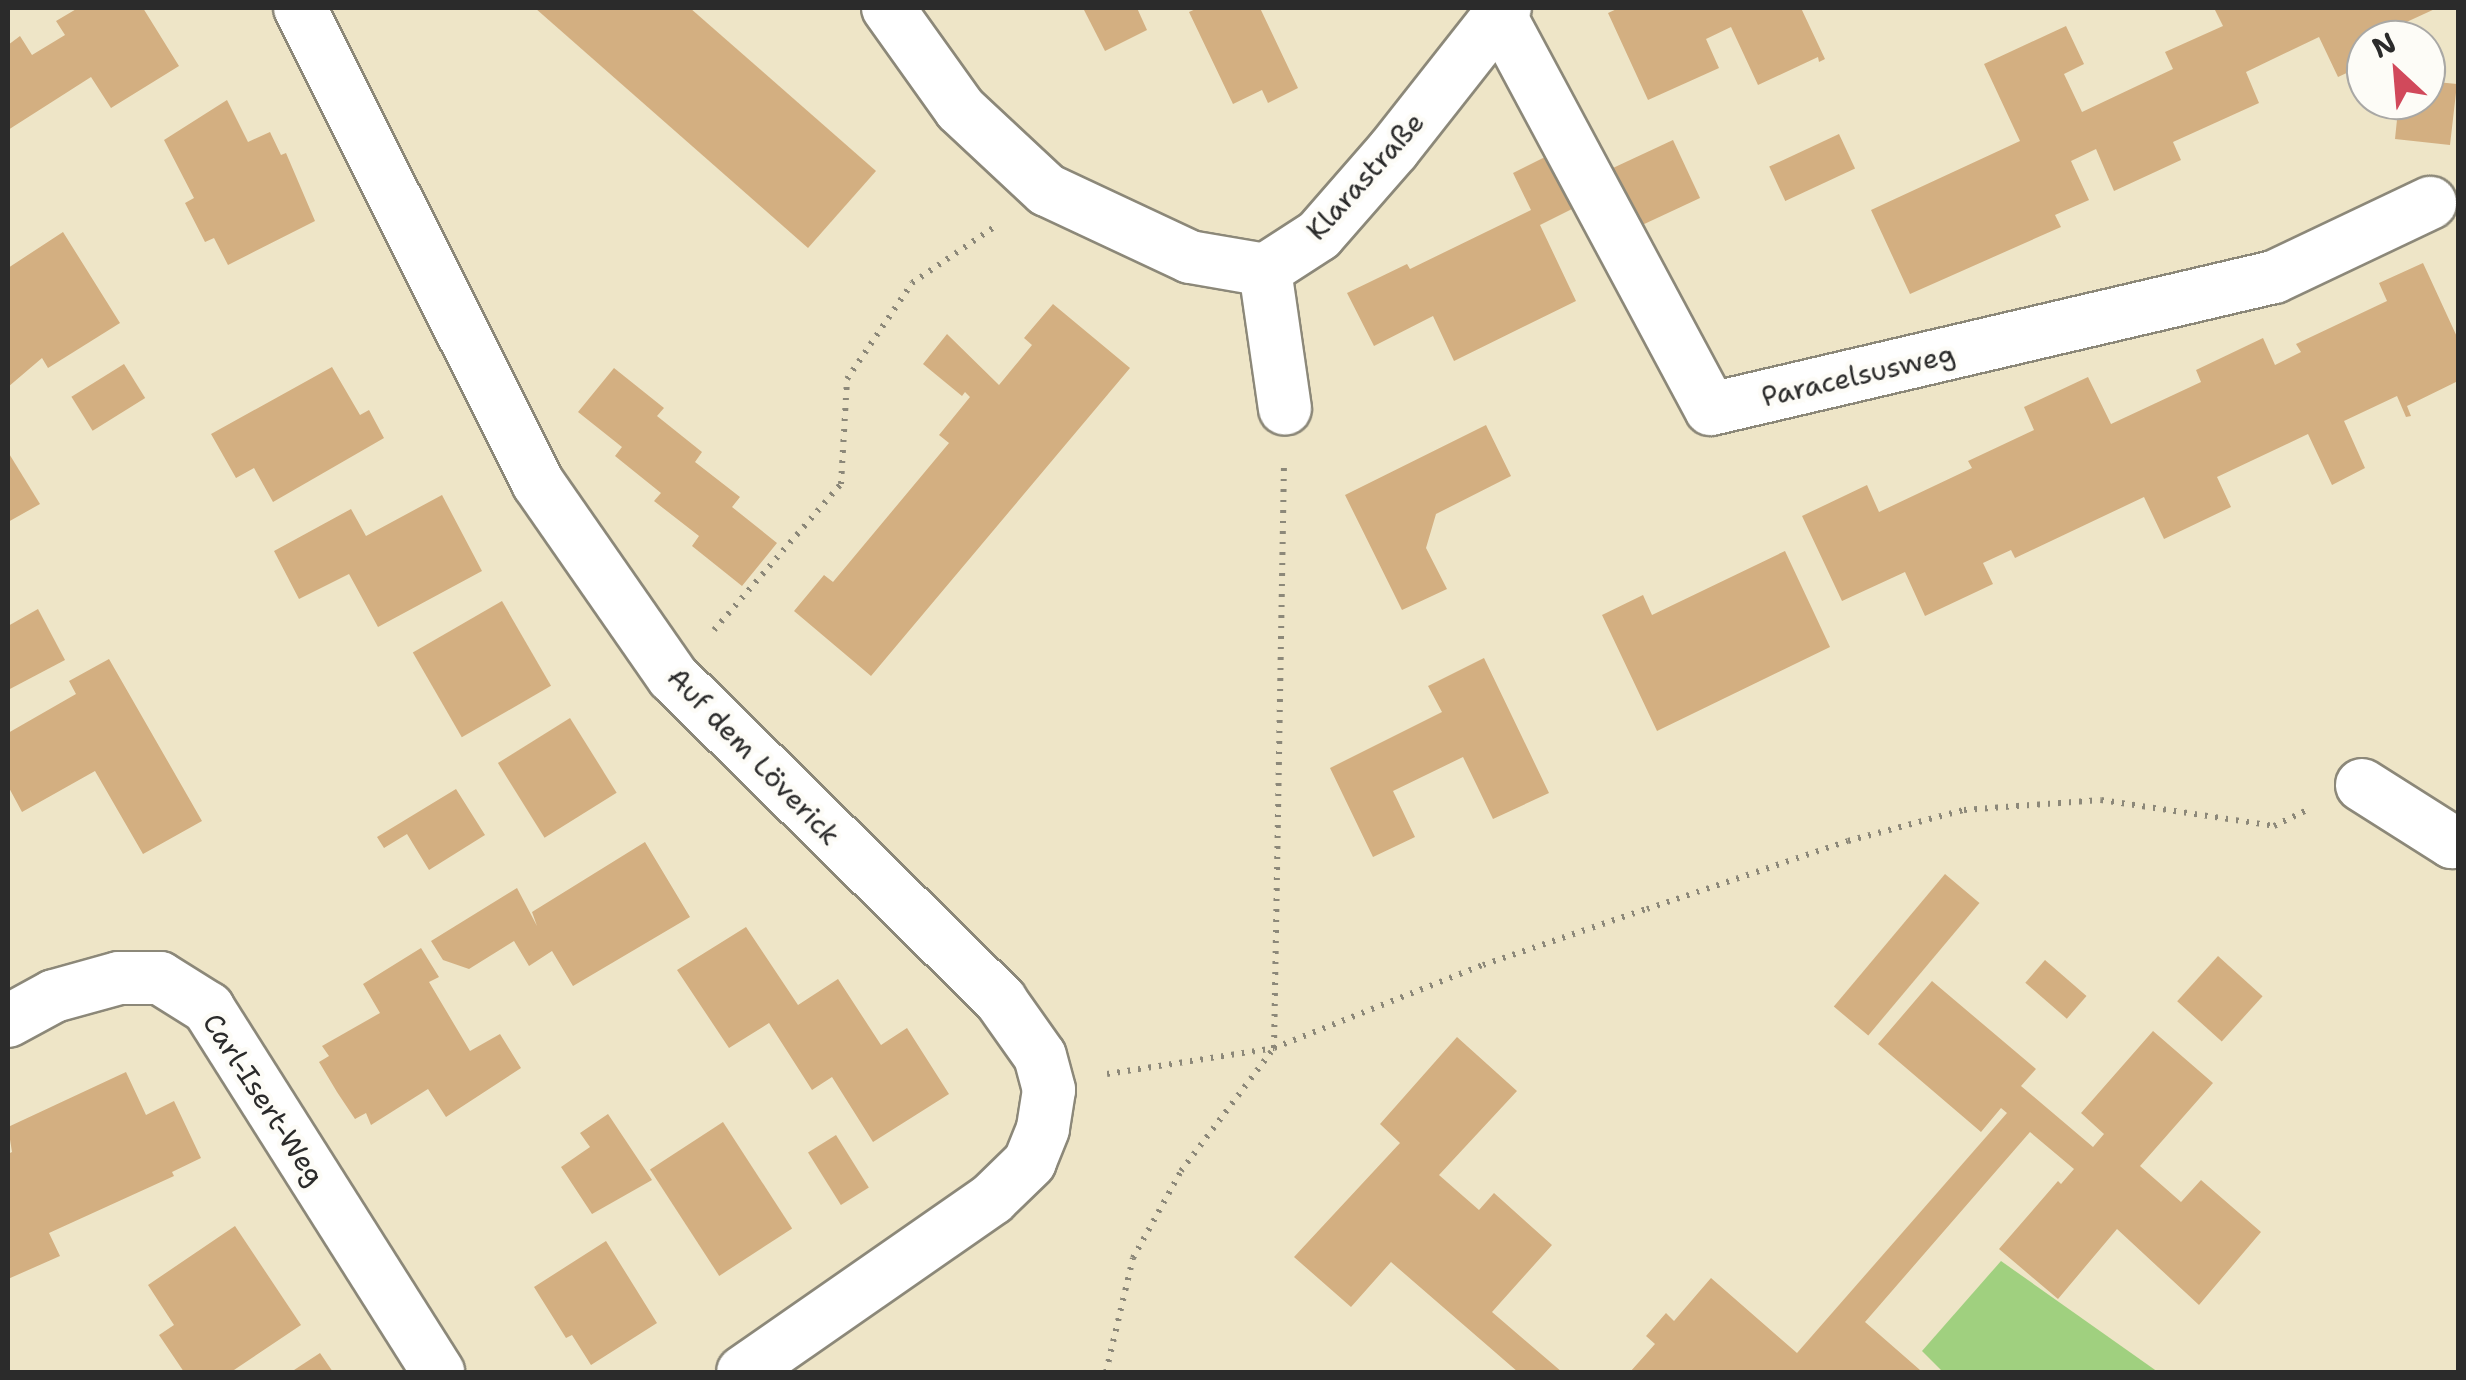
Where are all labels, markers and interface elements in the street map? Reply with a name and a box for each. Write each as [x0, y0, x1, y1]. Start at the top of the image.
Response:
north arrow [2346, 20, 2446, 120]
text: N [2365, 23, 2402, 67]
street label: Klarastraße [1299, 105, 1431, 247]
street label: Paracelsusweg [1758, 336, 1958, 414]
street label: Auf dem Löverick [661, 660, 847, 852]
street label: Carl-Isert-Weg [196, 1007, 332, 1191]

